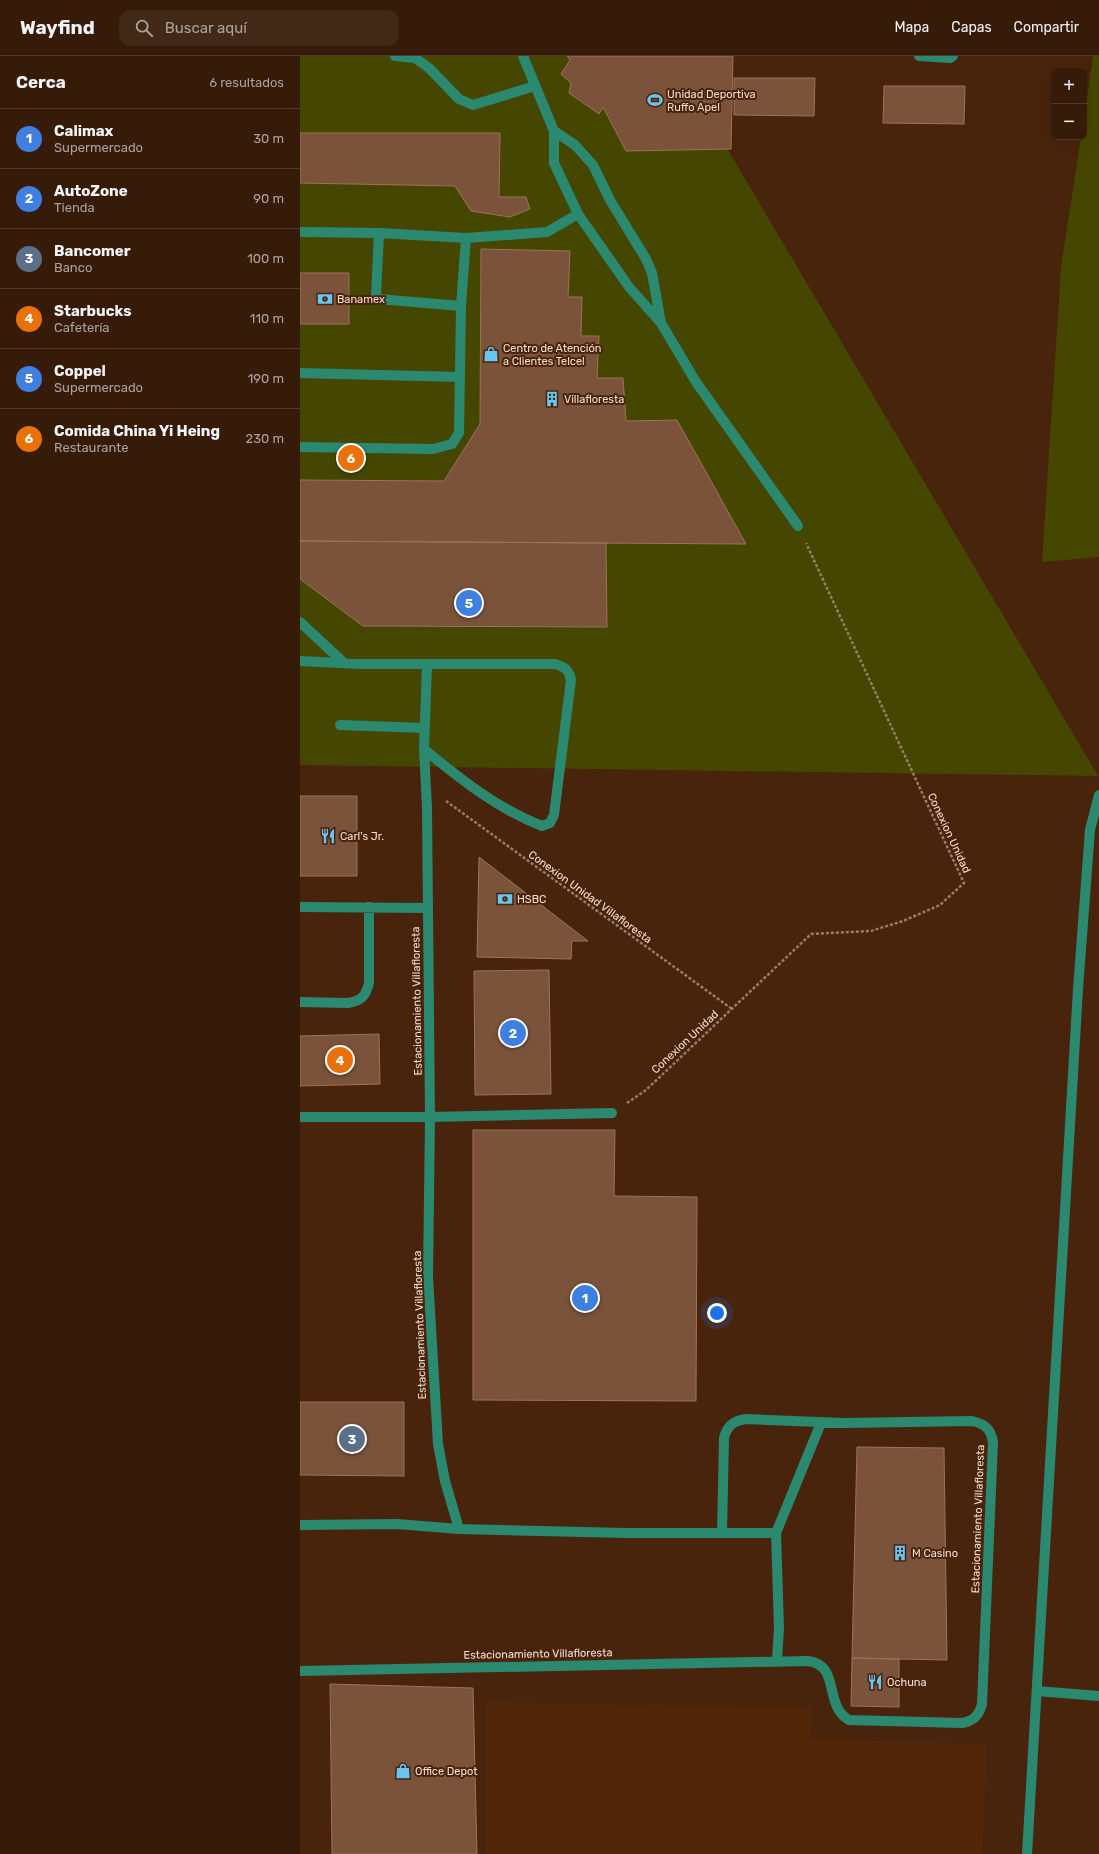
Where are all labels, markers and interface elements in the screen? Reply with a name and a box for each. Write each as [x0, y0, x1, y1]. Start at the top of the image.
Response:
search box [119, 10, 399, 46]
text: Wayfind [20, 16, 95, 39]
icon: search [133, 17, 155, 39]
text: Buscar aquí [165, 19, 247, 37]
text: Mapa [894, 19, 929, 36]
text: Capas [951, 19, 992, 36]
text: Compartir [1014, 19, 1079, 36]
map controls [1051, 68, 1087, 140]
button: + [1051, 68, 1087, 104]
text: Cerca [16, 72, 66, 92]
text: 6 resultados [209, 75, 284, 90]
place label: Unidad Deportiva Ruffo Apel [667, 88, 756, 114]
sports icon: Unidad Deportiva Ruffo Apel [646, 91, 664, 109]
button: − [1051, 104, 1087, 140]
text: Calimax [54, 122, 113, 140]
text: 1 [26, 131, 32, 146]
text: 30 m [253, 131, 284, 146]
text: Supermercado [54, 140, 143, 155]
text: AutoZone [54, 182, 128, 200]
text: 2 [25, 191, 33, 206]
text: 90 m [253, 191, 284, 206]
text: Tienda [54, 200, 95, 215]
text: Bancomer [54, 242, 131, 260]
text: 3 [25, 251, 33, 266]
text: 100 m [247, 251, 284, 266]
text: Banco [54, 260, 92, 275]
bank icon: Banamex [316, 290, 334, 308]
place label: Banamex [337, 293, 385, 306]
text: Starbucks [54, 302, 131, 320]
text: 4 [25, 311, 33, 326]
text: 110 m [250, 311, 284, 326]
text: Cafetería [54, 320, 110, 335]
place label: Centro de Atención a Clientes Telcel [503, 342, 601, 368]
shop icon: Centro de Atención a Clientes Telcel [482, 345, 500, 363]
text: Coppel [54, 362, 106, 380]
text: 5 [25, 371, 33, 386]
text: 190 m [248, 371, 284, 386]
text: Supermercado [54, 380, 143, 395]
building icon: Villafloresta [543, 390, 561, 408]
place label: Villafloresta [564, 393, 624, 406]
text: Comida China Yi Heing [54, 422, 220, 440]
text: 6 [25, 431, 33, 446]
text: 230 m [246, 431, 284, 446]
text: Restaurante [54, 440, 129, 455]
pin: 6 [338, 443, 364, 473]
pin: 5 [456, 588, 482, 618]
street label: Conexion Unidad [925, 791, 973, 875]
restaurant icon: Carl's Jr. [319, 827, 337, 845]
place label: Carl's Jr. [340, 830, 384, 843]
street label: Conexion Unidad Villafloresta [526, 848, 654, 946]
bank icon: HSBC [496, 890, 514, 908]
place label: HSBC [517, 893, 546, 906]
street label: Estacionamiento Villafloresta [409, 926, 425, 1076]
street label: Conexion Unidad [649, 1008, 721, 1076]
pin: 2 [500, 1018, 526, 1048]
pin: 4 [327, 1045, 353, 1075]
street label: Estacionamiento Villafloresta [411, 1250, 429, 1400]
pin: 1 [572, 1283, 598, 1313]
your location [707, 1303, 727, 1323]
pin: 3 [339, 1424, 365, 1454]
street label: Estacionamiento Villafloresta [969, 1444, 987, 1594]
building icon: M Casino [891, 1544, 909, 1562]
place label: M Casino [912, 1547, 958, 1560]
street label: Estacionamiento Villafloresta [463, 1646, 613, 1662]
restaurant icon: Ochuna [866, 1673, 884, 1691]
place label: Ochuna [887, 1676, 927, 1689]
shop icon: Office Depot [394, 1762, 412, 1780]
place label: Office Depot [415, 1765, 478, 1778]

